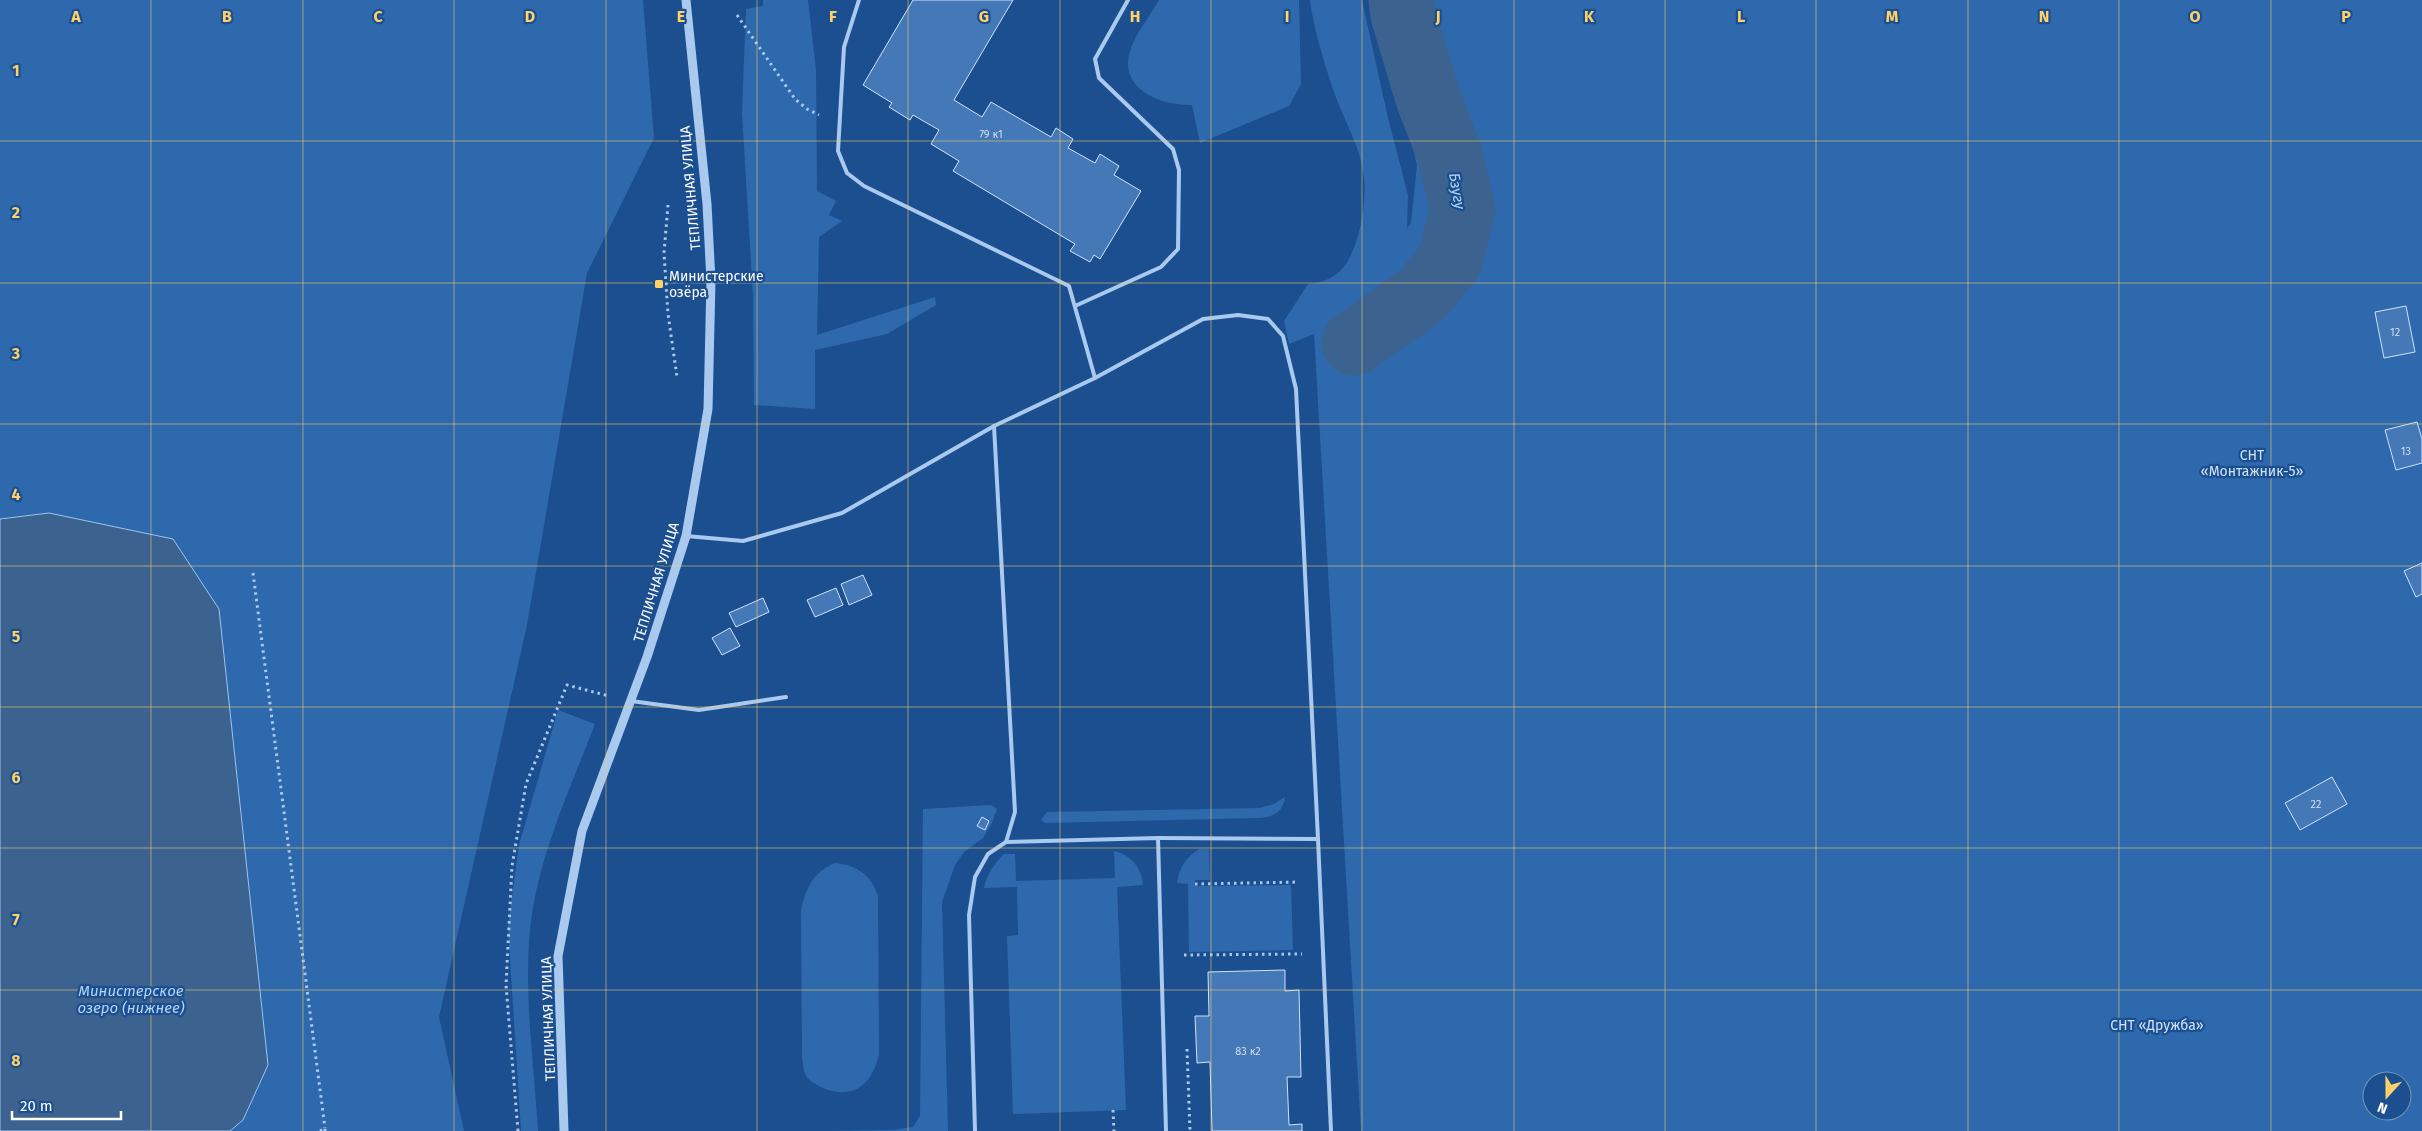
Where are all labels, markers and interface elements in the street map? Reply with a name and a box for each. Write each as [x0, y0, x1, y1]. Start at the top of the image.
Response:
text: A [70, 7, 81, 26]
text: B [222, 7, 232, 26]
text: C [373, 7, 383, 26]
text: D [525, 7, 535, 26]
text: E [677, 7, 685, 26]
text: F [829, 7, 837, 26]
text: G [979, 7, 989, 26]
text: H [1130, 7, 1140, 26]
text: I [1285, 7, 1289, 26]
text: J [1434, 7, 1441, 26]
text: K [1584, 7, 1595, 26]
text: L [1737, 7, 1745, 26]
text: M [1886, 7, 1899, 26]
text: N [2039, 7, 2049, 26]
text: O [2189, 7, 2201, 26]
text: P [2341, 7, 2351, 26]
text: 1 [12, 61, 20, 80]
street label: ТЕПЛИЧНАЯ УЛИЦА [677, 125, 704, 251]
house number: 79 к1 [979, 128, 1003, 141]
water label: Бзугу [1445, 171, 1469, 211]
text: 2 [12, 203, 20, 222]
place label: Министерские озёра [669, 268, 764, 301]
marker: Министерские озёра [653, 278, 665, 290]
house number: 12 [2390, 326, 2400, 339]
text: 3 [11, 344, 20, 363]
house number: 13 [2401, 445, 2411, 458]
park label: СНТ «Монтажник-5» [2201, 447, 2303, 480]
text: 4 [11, 485, 21, 504]
street label: ТЕПЛИЧНАЯ УЛИЦА [630, 520, 683, 644]
text: 5 [12, 627, 21, 646]
text: 6 [11, 768, 21, 787]
house number: 22 [2311, 798, 2321, 811]
text: 7 [12, 910, 20, 929]
street label: ТЕПЛИЧНАЯ УЛИЦА [538, 956, 559, 1082]
water label: Министерское озеро (нижнее) [77, 982, 185, 1017]
park label: СНТ «Дружба» [2110, 1017, 2204, 1034]
house number: 83 к2 [1235, 1045, 1261, 1058]
text: 8 [11, 1051, 21, 1070]
north arrow [2362, 1071, 2412, 1121]
scale bar [12, 1088, 121, 1120]
text: 20 m [20, 1097, 53, 1115]
text: N [2375, 1098, 2390, 1117]

